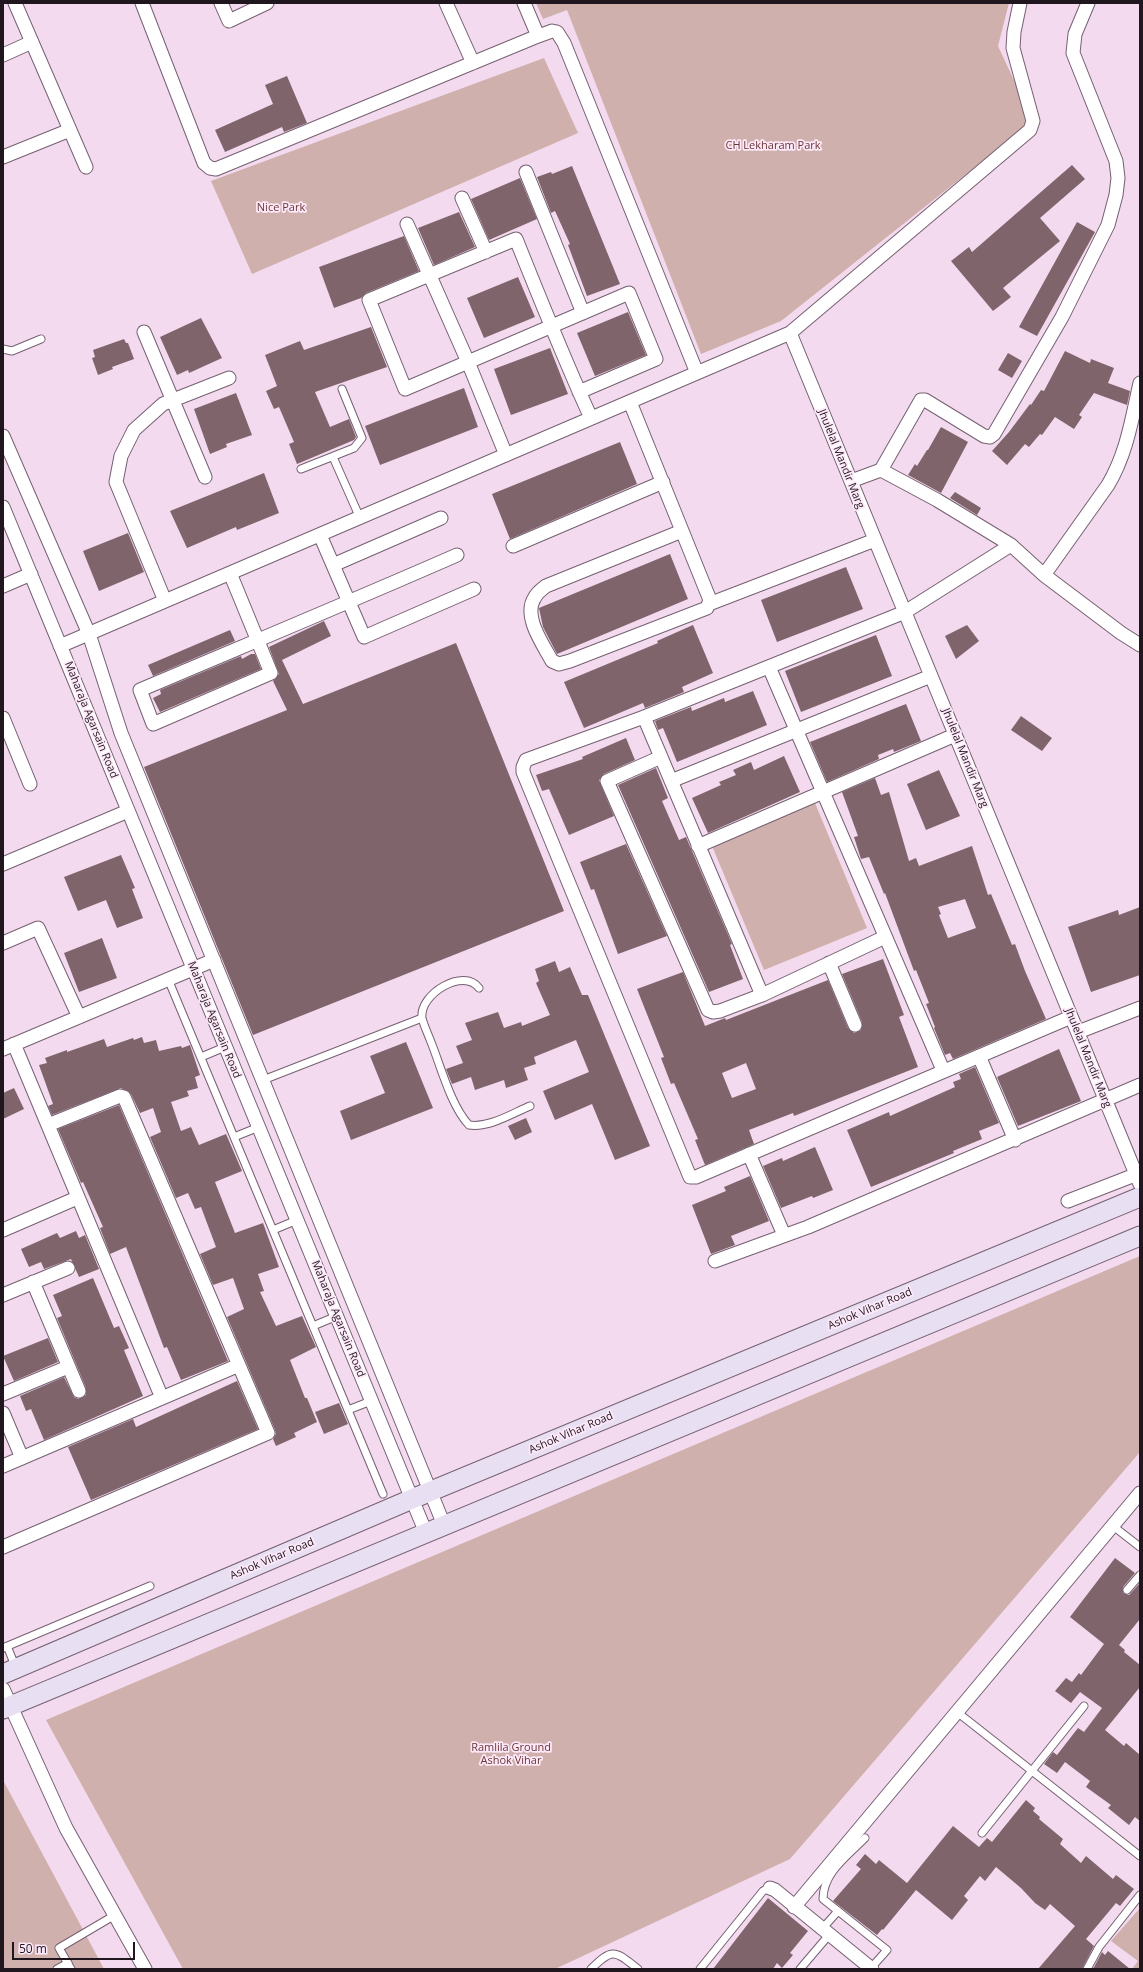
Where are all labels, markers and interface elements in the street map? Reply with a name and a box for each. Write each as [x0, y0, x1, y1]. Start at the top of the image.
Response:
park label: CH Lekharam Park [725, 139, 821, 153]
park label: Nice Park [257, 201, 305, 215]
street label: Jhulelal Mandir Marg [815, 407, 867, 511]
street label: Maharaja Agarsain Road [62, 660, 120, 780]
street label: Jhulelal Mandir Marg [939, 706, 991, 810]
street label: Maharaja Agarsain Road [185, 960, 243, 1080]
street label: Jhulelal Mandir Marg [1062, 1006, 1114, 1110]
street label: Maharaja Agarsain Road [309, 1259, 367, 1379]
street label: Ashok Vihar Road [826, 1285, 914, 1333]
street label: Ashok Vihar Road [527, 1409, 615, 1457]
street label: Ashok Vihar Road [228, 1535, 316, 1583]
park label: Ramlila Ground Ashok Vihar [471, 1741, 551, 1767]
scale bar [14, 1934, 137, 1960]
text: 50 m [19, 1940, 47, 1957]

